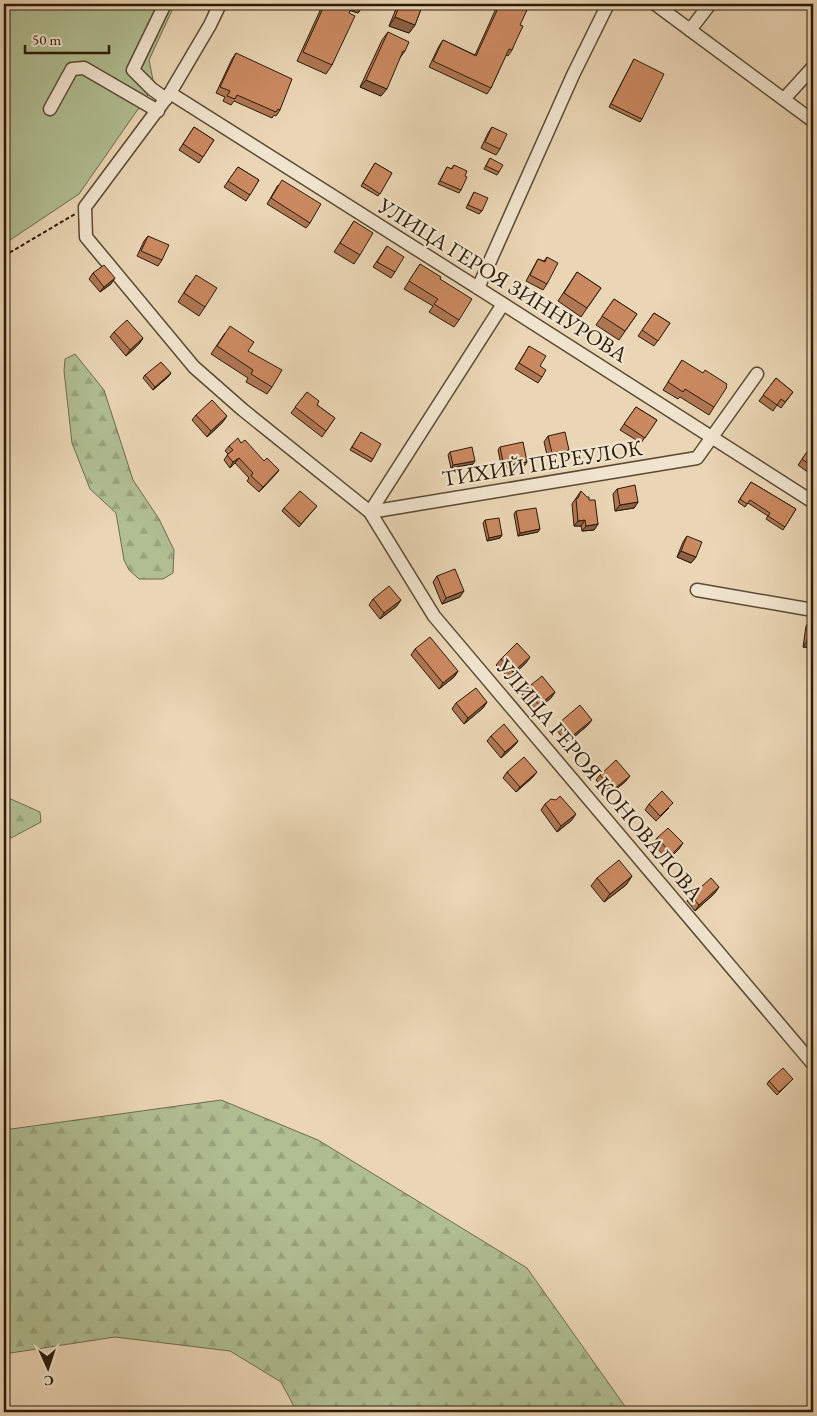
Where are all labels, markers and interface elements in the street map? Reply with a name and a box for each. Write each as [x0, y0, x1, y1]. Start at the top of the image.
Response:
scale bar [25, 22, 109, 54]
text: 50 m [32, 30, 61, 49]
street label: УЛИЦА ГЕРОЯ ЗИННУРОВА [372, 191, 634, 369]
street label: ТИХИЙ ПЕРЕУЛОК [440, 433, 645, 493]
street label: УЛИЦА ГЕРОЯ КОНОВАЛОВА [489, 652, 710, 908]
north arrow [22, 1344, 72, 1394]
text: С [43, 1372, 54, 1390]

